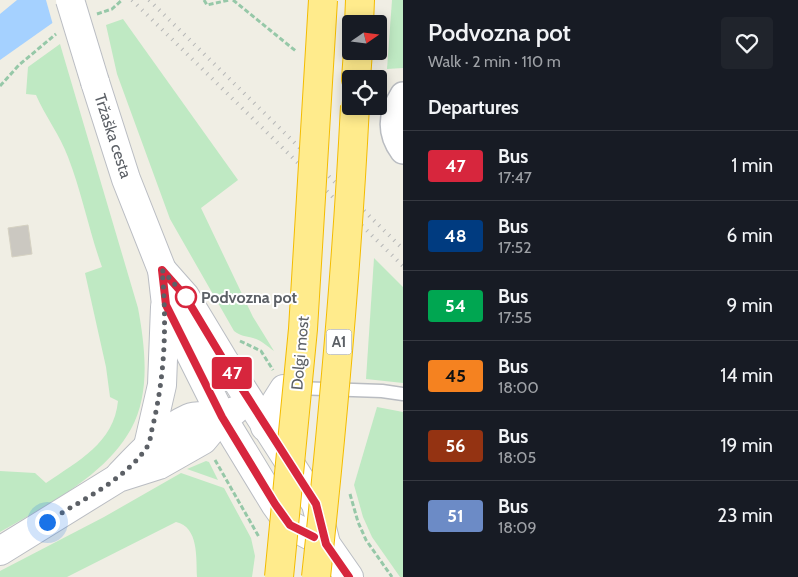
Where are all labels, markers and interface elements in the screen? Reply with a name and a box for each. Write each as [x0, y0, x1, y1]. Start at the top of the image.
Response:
north arrow [342, 15, 388, 60]
map controls [342, 15, 387, 115]
button: heart [721, 17, 773, 69]
text: Podvozna pot [428, 18, 571, 47]
text: Walk · 2 min · 110 m [428, 52, 561, 71]
button: locate [342, 70, 387, 115]
street label: Tržaška cesta [90, 91, 136, 181]
text: Departures [428, 96, 519, 119]
text: Bus [498, 145, 528, 168]
text: 1 min [731, 154, 773, 177]
text: 47 [445, 155, 466, 177]
text: 17:47 [498, 168, 532, 187]
text: Bus [498, 215, 528, 238]
text: 6 min [727, 224, 773, 247]
text: 48 [444, 225, 467, 247]
text: 17:52 [498, 238, 532, 257]
text: Bus [498, 285, 528, 308]
marker: Podvozna pot [175, 286, 197, 308]
place label: Podvozna pot [201, 288, 298, 307]
text: 9 min [727, 294, 773, 317]
text: 54 [445, 295, 466, 317]
text: 17:55 [498, 308, 532, 327]
street label: Dolgi most [287, 315, 313, 391]
road number: A1 [326, 330, 352, 354]
text: Bus [498, 355, 528, 378]
line badge: 47 [210, 357, 254, 389]
text: 47 [222, 362, 242, 384]
text: 14 min [720, 364, 773, 387]
text: 45 [445, 365, 466, 387]
text: 18:00 [498, 378, 539, 397]
text: Bus [498, 425, 528, 448]
text: 19 min [720, 434, 773, 457]
text: 56 [446, 435, 465, 457]
text: 18:05 [498, 448, 536, 467]
text: Bus [498, 495, 528, 518]
text: 23 min [717, 504, 773, 527]
text: 51 [447, 505, 464, 527]
your location [35, 510, 60, 535]
text: 18:09 [498, 518, 537, 537]

